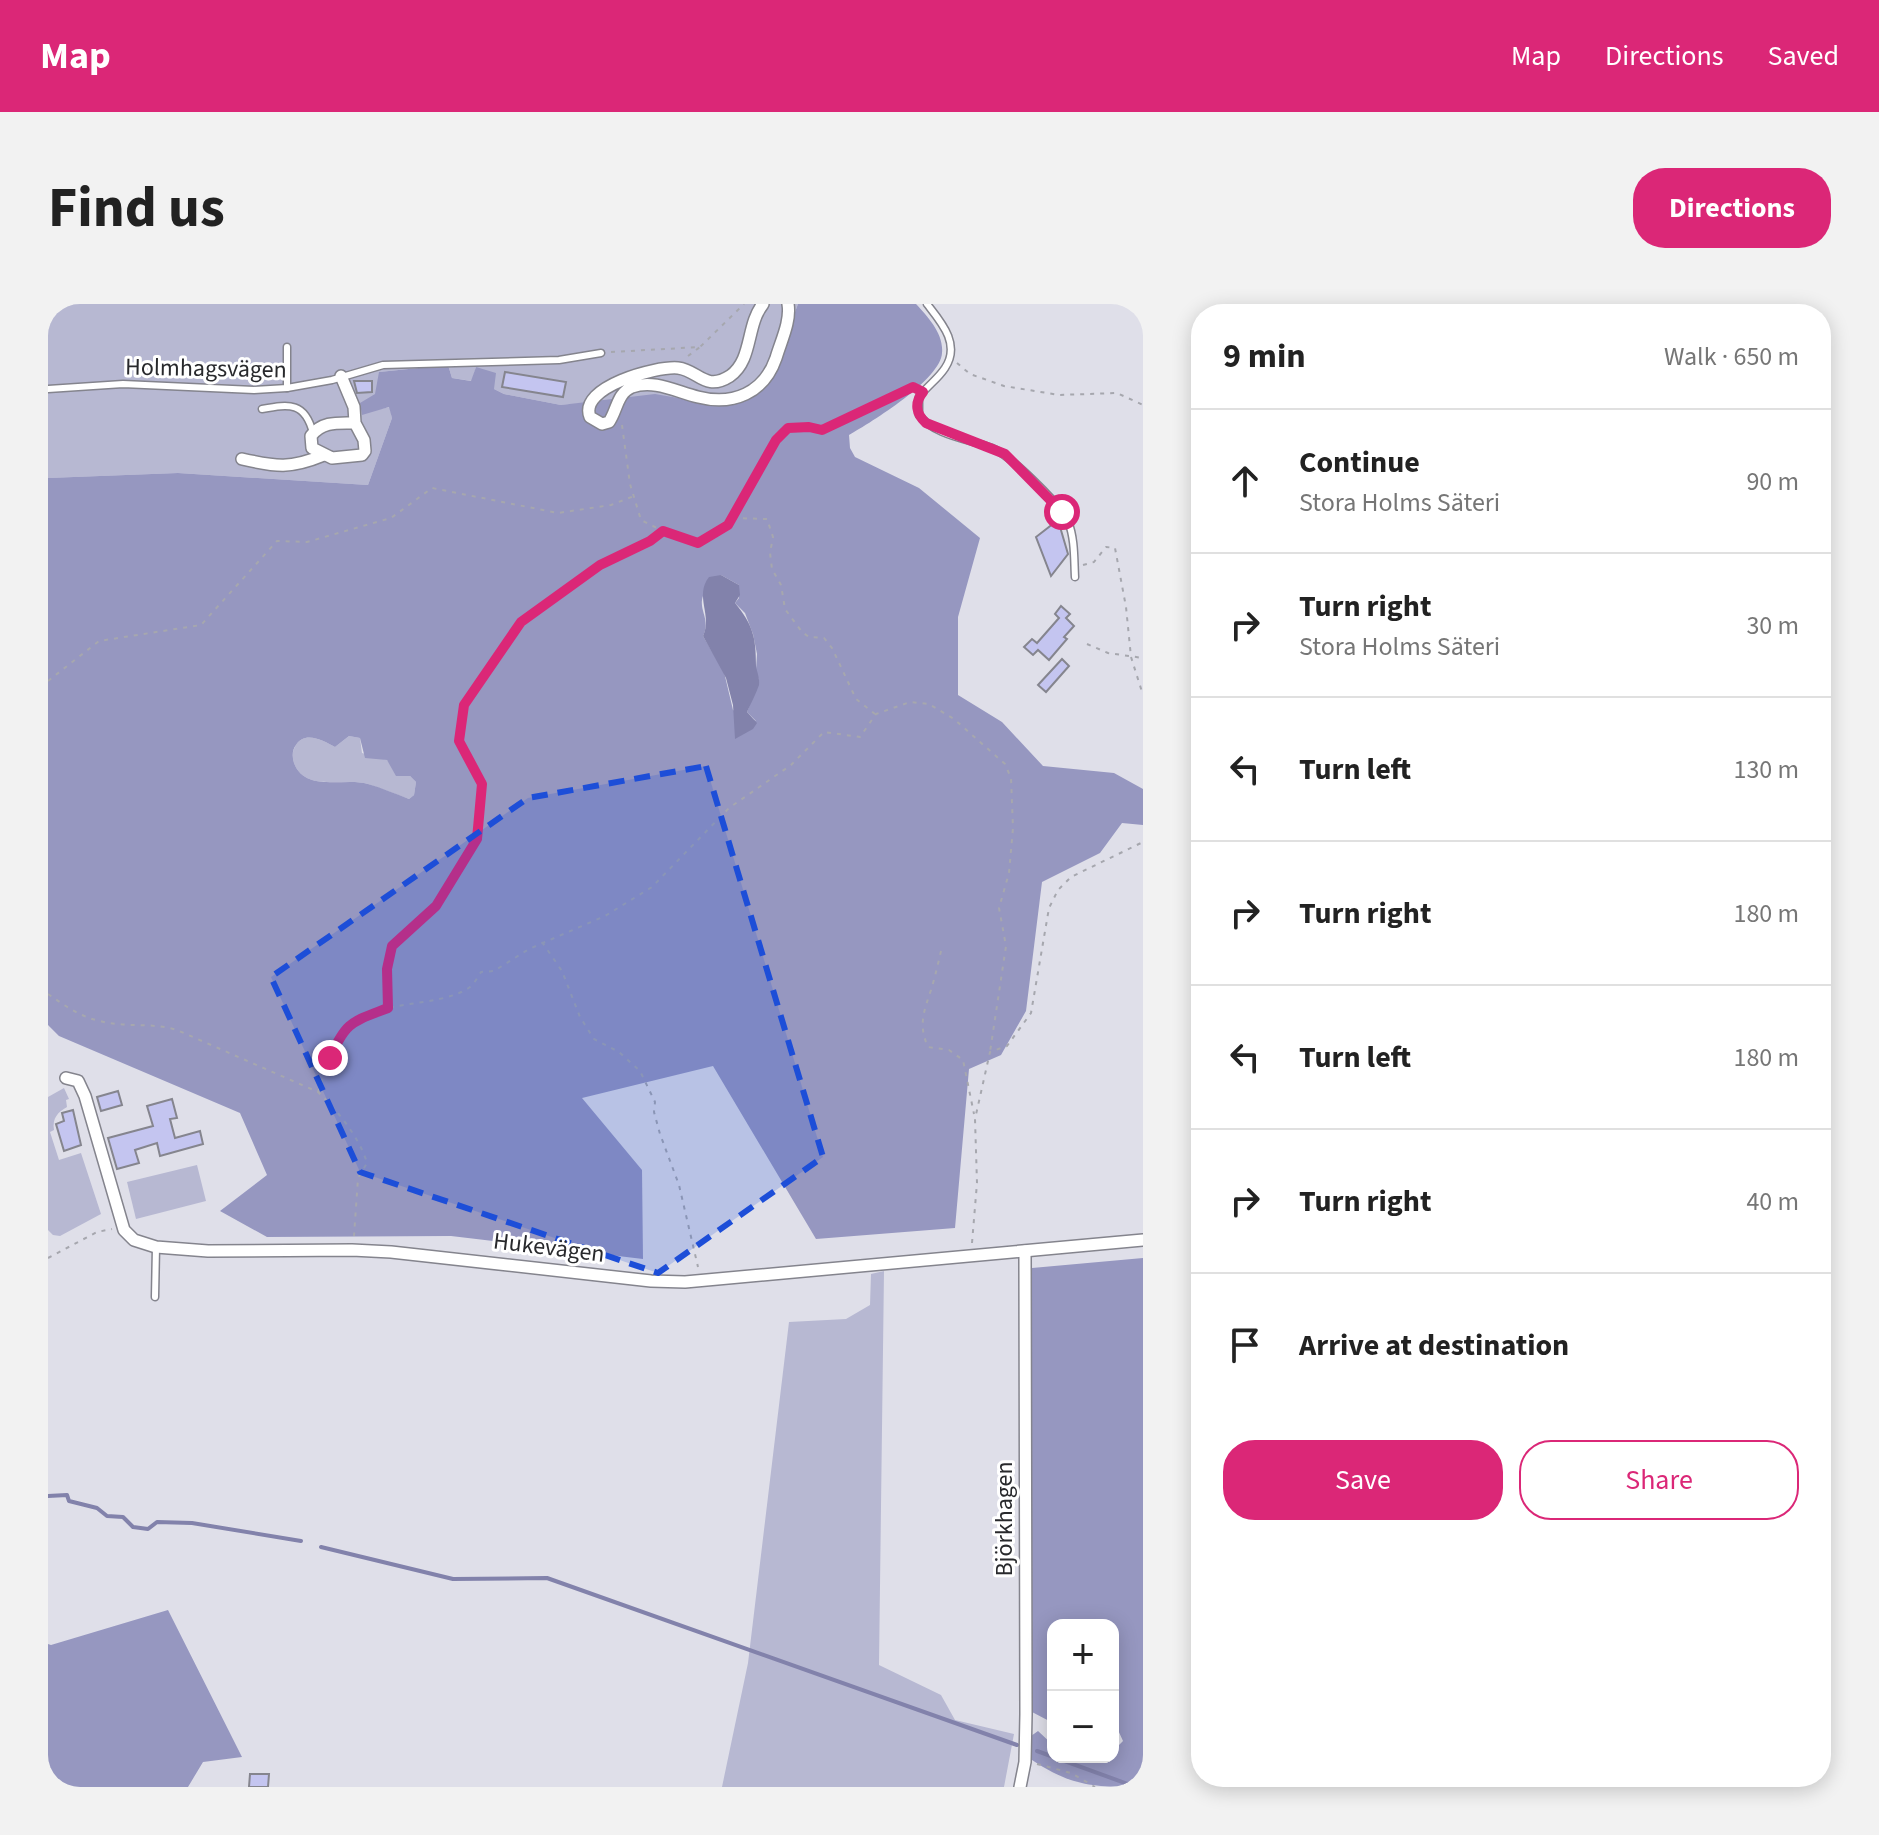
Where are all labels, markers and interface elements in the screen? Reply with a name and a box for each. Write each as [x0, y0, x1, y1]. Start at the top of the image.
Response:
text: Map [40, 29, 111, 83]
text: Map [1511, 36, 1561, 76]
text: Directions [1605, 36, 1724, 76]
text: Saved [1768, 36, 1839, 76]
button: Directions [1633, 168, 1831, 248]
text: Find us [48, 169, 225, 248]
text: 9 min [1223, 332, 1306, 381]
text: Walk · 650 m [1664, 338, 1799, 375]
street label: Holmhagsvägen [125, 350, 287, 387]
text: Continue [1299, 441, 1420, 484]
icon: ahead [1223, 459, 1267, 503]
text: 90 m [1746, 463, 1799, 500]
text: Stora Holms Säteri [1299, 484, 1500, 521]
route start [1044, 494, 1080, 530]
text: Turn right [1299, 585, 1431, 628]
icon: right [1223, 603, 1267, 647]
text: 30 m [1746, 607, 1799, 644]
text: Stora Holms Säteri [1299, 628, 1500, 665]
icon: left [1223, 747, 1267, 791]
text: Turn left [1299, 748, 1411, 791]
text: 130 m [1733, 751, 1799, 788]
icon: right [1223, 891, 1267, 935]
text: Turn right [1299, 892, 1431, 935]
text: 180 m [1733, 895, 1799, 932]
icon: left [1223, 1035, 1267, 1079]
text: Turn left [1299, 1036, 1411, 1079]
text: 180 m [1733, 1039, 1799, 1076]
route end [312, 1040, 348, 1076]
icon: right [1223, 1179, 1267, 1223]
text: Turn right [1299, 1180, 1431, 1223]
text: 40 m [1746, 1183, 1799, 1220]
street label: Hukevägen [491, 1223, 607, 1272]
icon: arrive [1223, 1323, 1267, 1367]
text: Arrive at destination [1299, 1324, 1569, 1367]
button: Save [1223, 1440, 1503, 1520]
button: Share [1519, 1440, 1799, 1520]
street label: Björkhagen [987, 1461, 1022, 1577]
map controls [1047, 1619, 1119, 1763]
button: + [1047, 1619, 1119, 1691]
button: − [1047, 1691, 1119, 1763]

